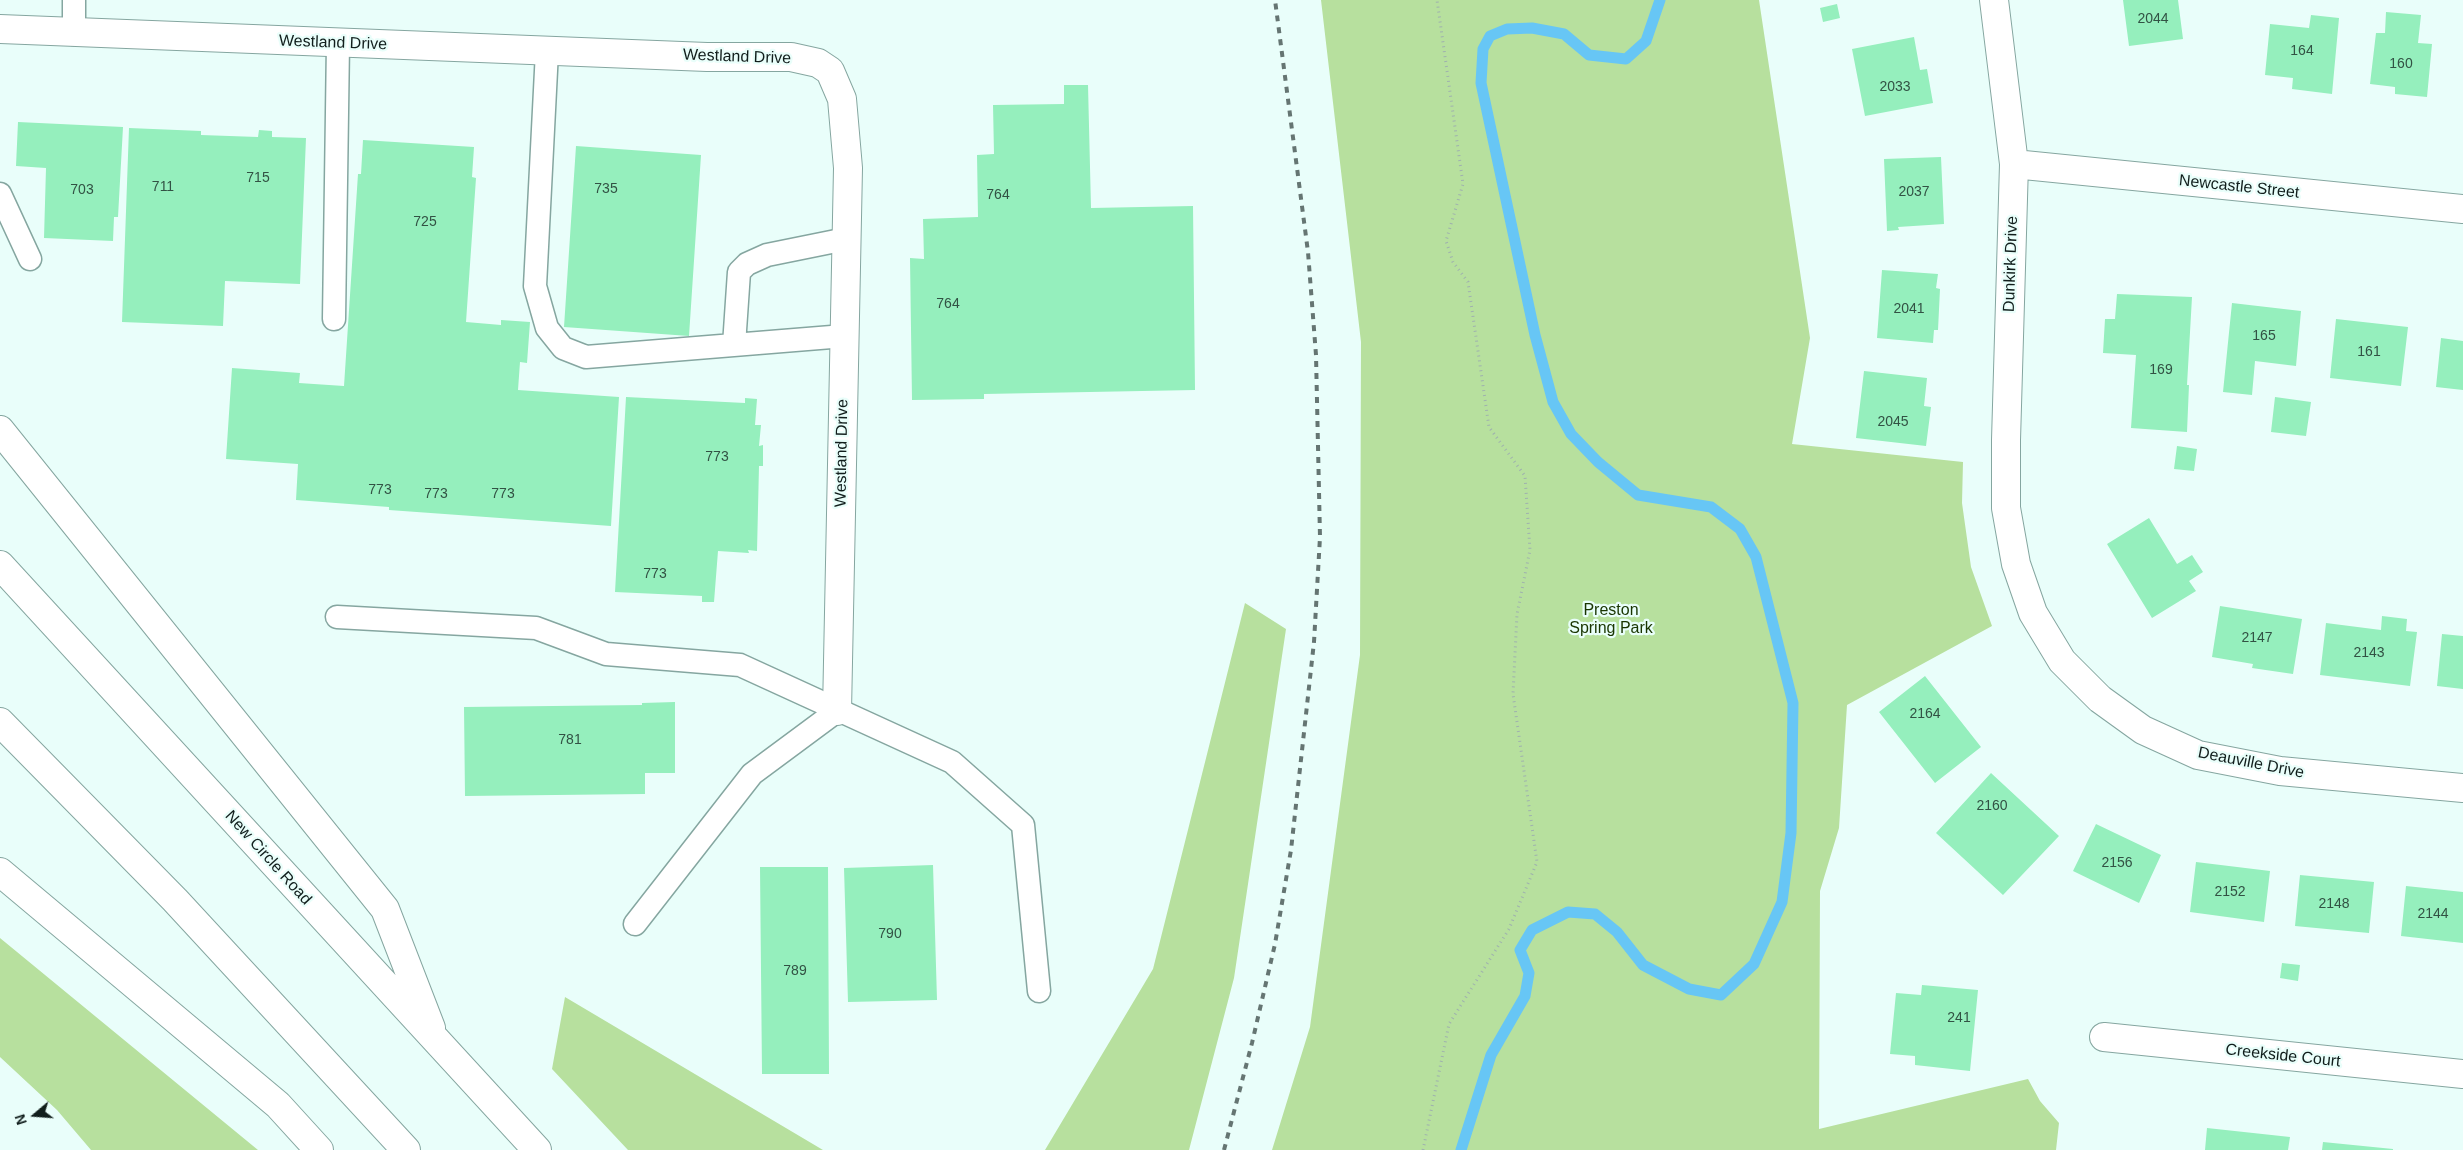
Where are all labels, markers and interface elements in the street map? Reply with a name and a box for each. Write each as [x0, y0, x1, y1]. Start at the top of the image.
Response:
house number: 2044 [2137, 11, 2169, 27]
street label: Westland Drive [279, 32, 387, 54]
house number: 164 [2290, 43, 2314, 59]
street label: Westland Drive [683, 46, 791, 68]
house number: 160 [2389, 56, 2413, 72]
house number: 2033 [1879, 79, 1911, 95]
house number: 715 [246, 170, 270, 186]
street label: Newcastle Street [2178, 171, 2300, 203]
house number: 711 [152, 179, 174, 195]
house number: 735 [594, 181, 618, 197]
house number: 703 [70, 182, 94, 198]
house number: 2037 [1898, 184, 1930, 200]
house number: 764 [986, 187, 1010, 203]
house number: 725 [413, 214, 437, 230]
street label: Dunkirk Drive [2000, 216, 2022, 312]
house number: 764 [936, 296, 960, 312]
house number: 2041 [1893, 301, 1925, 317]
house number: 165 [2252, 328, 2276, 344]
house number: 161 [2357, 344, 2381, 360]
house number: 169 [2149, 362, 2173, 378]
street label: Westland Drive [831, 399, 853, 507]
house number: 2045 [1877, 414, 1909, 430]
house number: 773 [705, 449, 729, 465]
house number: 773 [368, 482, 392, 498]
house number: 773 [424, 486, 448, 502]
house number: 773 [491, 486, 515, 502]
house number: 773 [643, 566, 667, 582]
park label: Preston Spring Park [1569, 601, 1653, 639]
house number: 2147 [2241, 630, 2273, 646]
house number: 2143 [2353, 645, 2385, 661]
house number: 2164 [1909, 706, 1941, 722]
house number: 781 [558, 732, 582, 748]
street label: Deauville Drive [2196, 743, 2306, 783]
house number: 2160 [1976, 798, 2008, 814]
street label: New Circle Road [221, 807, 315, 909]
house number: 2156 [2101, 855, 2133, 871]
house number: 2152 [2214, 884, 2246, 900]
house number: 2148 [2318, 896, 2350, 912]
house number: 2144 [2417, 906, 2449, 922]
house number: 790 [878, 926, 902, 942]
house number: 789 [783, 963, 807, 979]
house number: 241 [1947, 1010, 1971, 1026]
street label: Creekside Court [2225, 1040, 2341, 1072]
north arrow [10, 1090, 60, 1140]
text: N [12, 1112, 30, 1127]

